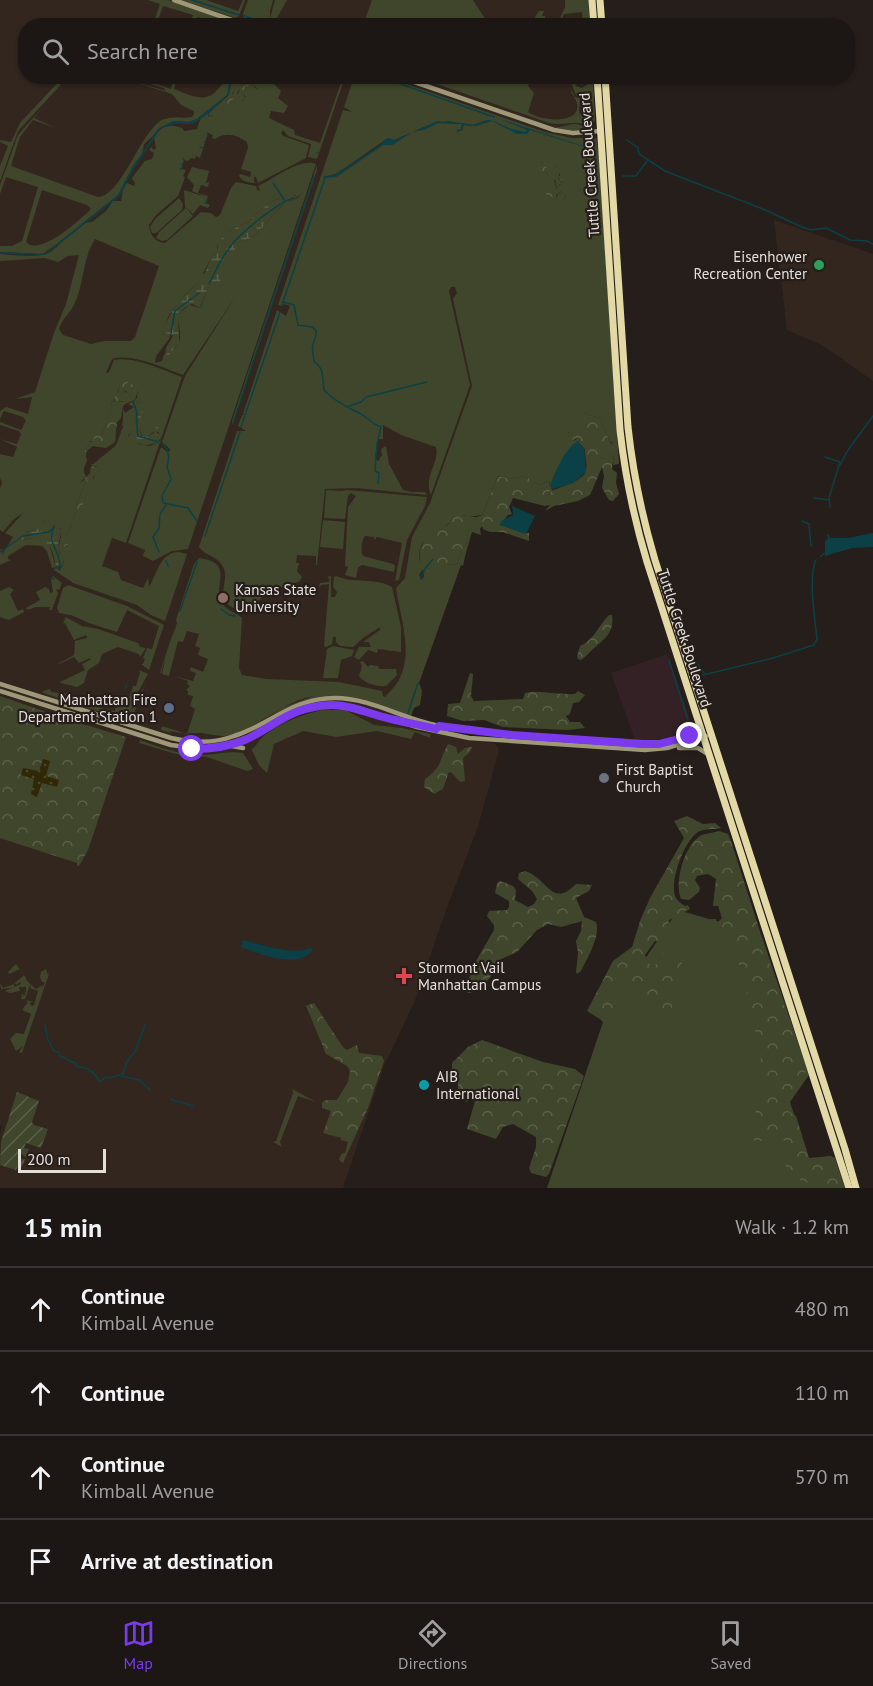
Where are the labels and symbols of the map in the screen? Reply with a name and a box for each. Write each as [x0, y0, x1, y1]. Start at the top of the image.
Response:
street label: Tuttle Creek Boulevard [574, 92, 604, 238]
place label: Eisenhower Recreation Center [694, 247, 807, 283]
marker: Eisenhower Recreation Center [812, 258, 826, 272]
street label: Tuttle Creek Boulevard [654, 566, 716, 710]
place label: Kansas State University [235, 580, 316, 616]
marker: Kansas State University [216, 591, 230, 605]
place label: Manhattan Fire Department Station 1 [18, 690, 157, 726]
marker: Manhattan Fire Department Station 1 [162, 701, 176, 715]
route end [676, 722, 702, 748]
route start [178, 735, 204, 761]
place label: First Baptist Church [616, 760, 693, 796]
marker: First Baptist Church [597, 771, 611, 785]
place label: Stormont Vail Manhattan Campus [418, 958, 541, 994]
marker: Stormont Vail Manhattan Campus [395, 967, 413, 985]
place label: AIB International [436, 1067, 520, 1103]
marker: AIB International [417, 1078, 431, 1092]
scale bar [18, 1146, 106, 1174]

